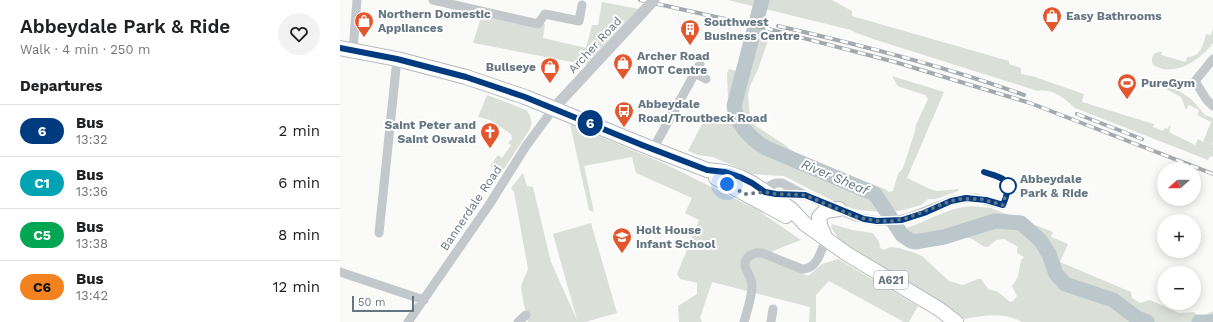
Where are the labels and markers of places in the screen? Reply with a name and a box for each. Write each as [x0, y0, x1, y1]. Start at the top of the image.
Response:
shop icon: Easy Bathrooms [1041, 5, 1063, 33]
place label: Northern Domestic Appliances [378, 7, 491, 35]
place label: Easy Bathrooms [1066, 9, 1162, 23]
shop icon: Northern Domestic Appliances [353, 10, 375, 38]
place label: Southwest Business Centre [704, 15, 800, 43]
building icon: Southwest Business Centre [679, 18, 701, 46]
place label: Archer Road MOT Centre [637, 49, 710, 77]
shop icon: Archer Road MOT Centre [612, 52, 634, 80]
shop icon: Bullseye [539, 56, 561, 84]
place label: Bullseye [486, 60, 536, 74]
sports icon: PureGym [1116, 72, 1138, 100]
place label: PureGym [1141, 76, 1195, 90]
place label: Abbeydale Road/Troutbeck Road [638, 97, 767, 125]
bus stop icon: Abbeydale Road/Troutbeck Road [613, 100, 635, 128]
place label: Saint Peter and Saint Oswald [385, 118, 476, 146]
church icon: Saint Peter and Saint Oswald [479, 121, 501, 149]
place label: Abbeydale Park & Ride [1020, 172, 1088, 200]
marker: Abbeydale Park & Ride [999, 177, 1017, 195]
place label: Holt House Infant School [636, 223, 715, 251]
school or university icon: Holt House Infant School [611, 226, 633, 254]

